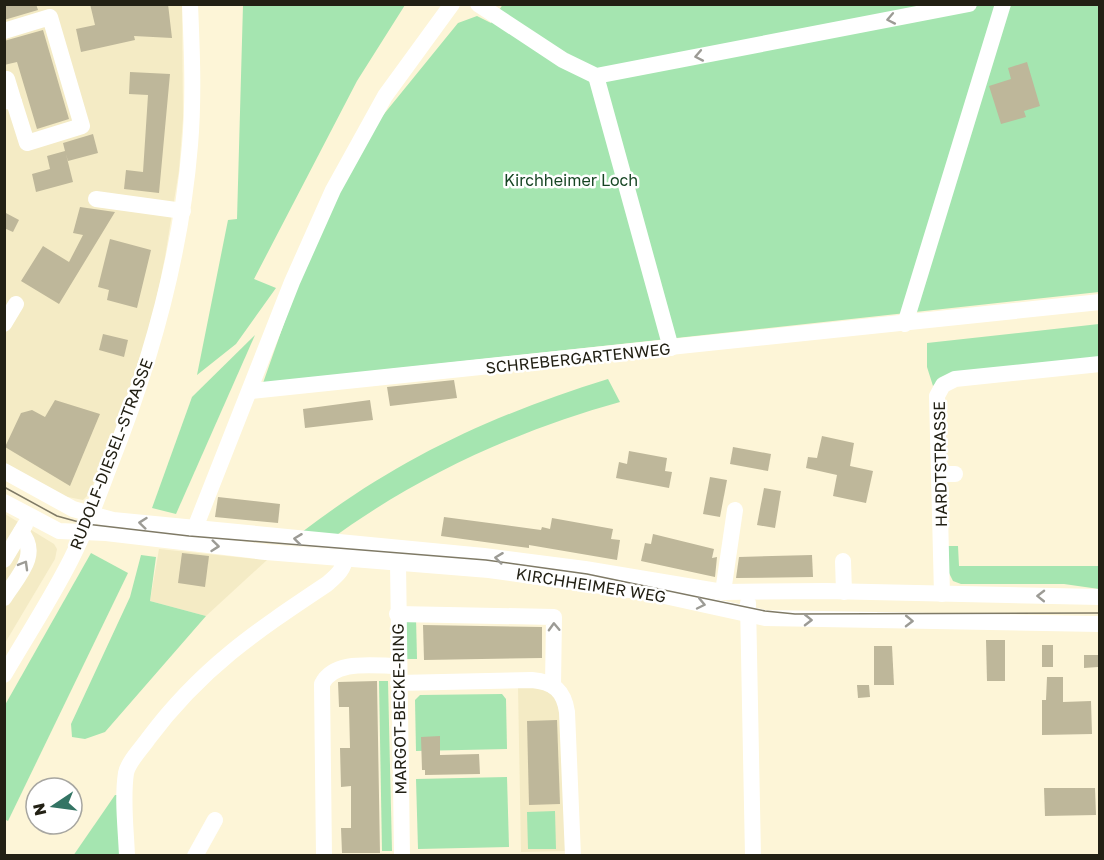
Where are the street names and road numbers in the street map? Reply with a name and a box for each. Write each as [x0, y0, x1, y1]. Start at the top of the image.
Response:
street label: SCHREBERGARTENWEG [485, 338, 671, 378]
street label: RUDOLF-DIESEL-STRASSE [65, 356, 157, 552]
street label: HARDTSTRASSE [929, 401, 951, 527]
street label: KIRCHHEIMER WEG [515, 563, 667, 607]
street label: MARGOT-BECKE-RING [388, 623, 410, 795]

